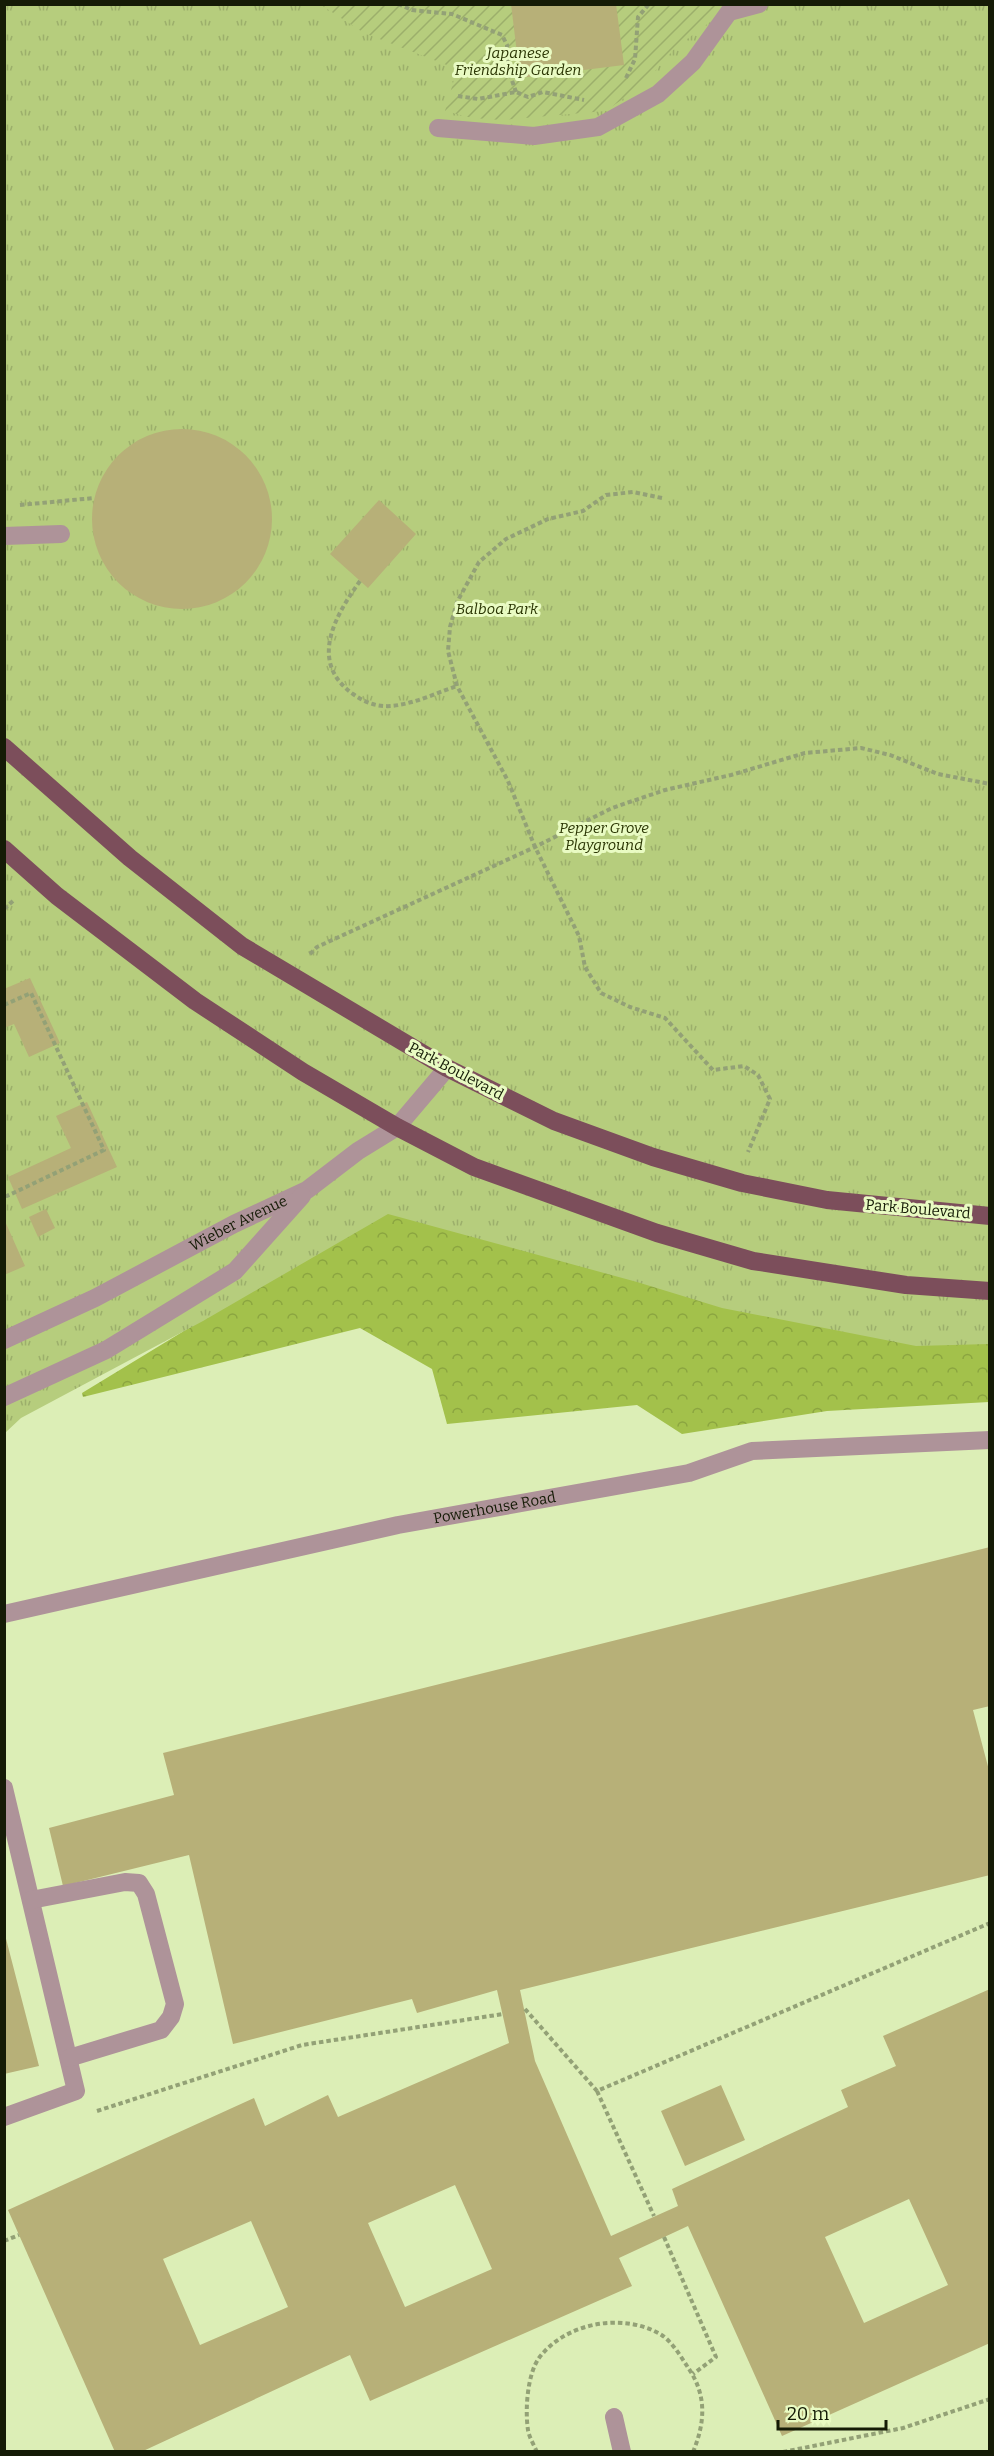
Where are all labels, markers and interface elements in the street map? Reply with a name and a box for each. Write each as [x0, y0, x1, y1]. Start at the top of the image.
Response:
park label: Japanese Friendship Garden [455, 44, 581, 79]
park label: Balboa Park [456, 600, 539, 618]
park label: Pepper Grove Playground [559, 819, 649, 854]
street label: Park Boulevard [405, 1038, 507, 1104]
street label: Wieber Avenue [186, 1191, 290, 1255]
street label: Park Boulevard [865, 1195, 971, 1223]
street label: Powerhouse Road [432, 1488, 557, 1528]
scale bar [778, 2393, 886, 2431]
text: 20 m [787, 2403, 829, 2425]

